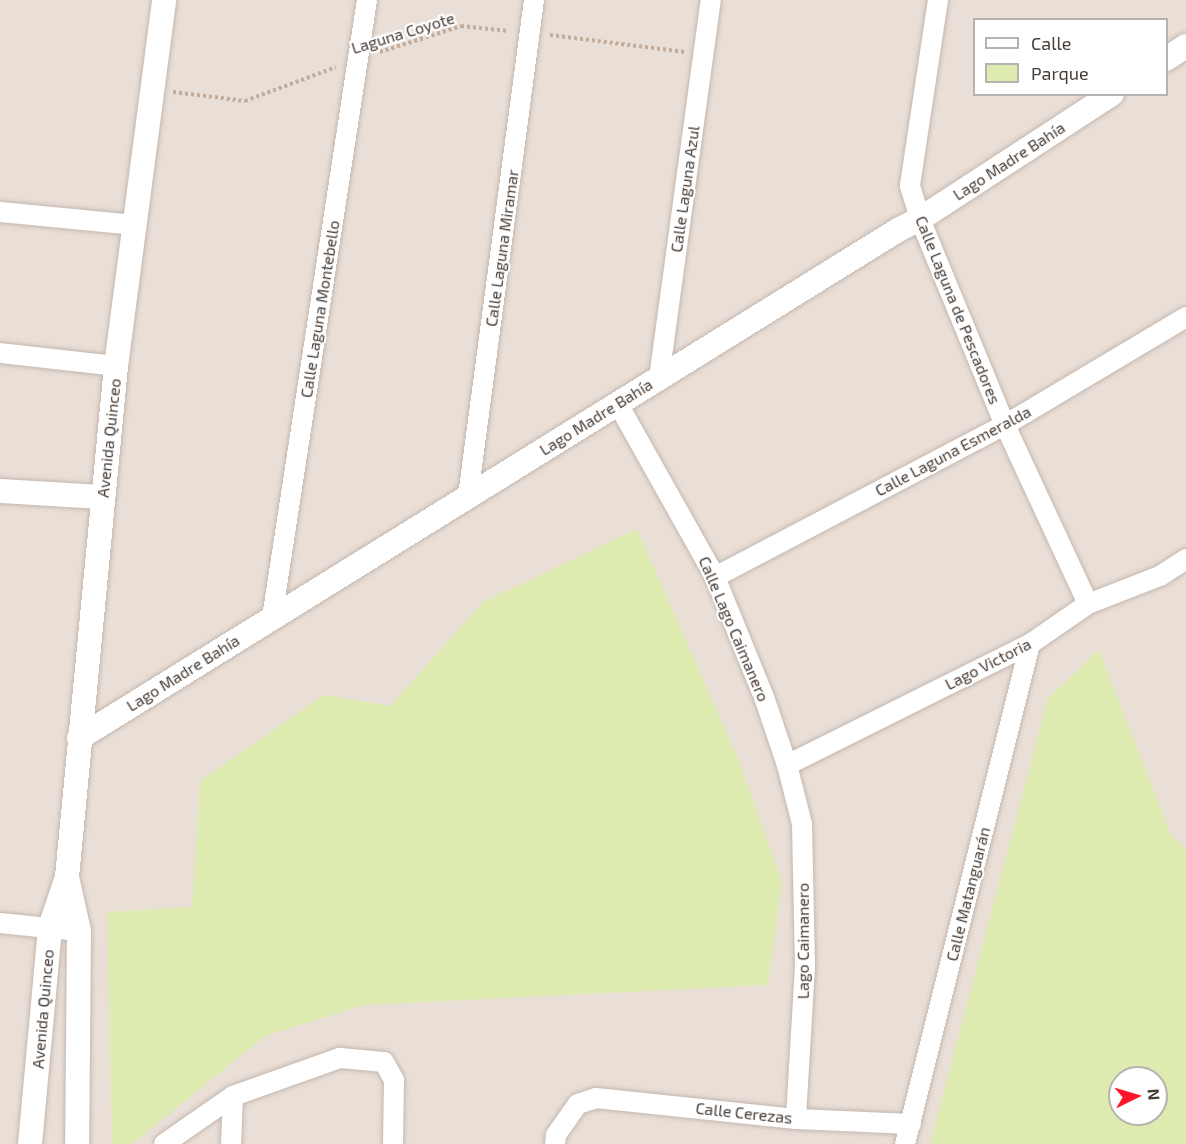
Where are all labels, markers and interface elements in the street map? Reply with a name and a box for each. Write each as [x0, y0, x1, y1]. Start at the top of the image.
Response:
street label: Laguna Coyote [349, 8, 457, 58]
legend [973, 18, 1168, 96]
text: Calle [1031, 32, 1072, 54]
text: Parque [1031, 62, 1089, 84]
street label: Lago Madre Bahía [949, 118, 1069, 204]
street label: Calle Laguna Azul [667, 124, 703, 254]
street label: Calle Laguna Miramar [481, 168, 523, 328]
street label: Calle Laguna de Pescadores [911, 213, 1005, 407]
street label: Calle Laguna Montebello [296, 219, 344, 399]
street label: Lago Madre Bahía [536, 375, 656, 459]
street label: Avenida Quinceo [93, 377, 125, 499]
street label: Calle Laguna Esmeralda [872, 402, 1034, 500]
street label: Calle Lago Caimanero [695, 553, 773, 705]
street label: Lago Madre Bahía [123, 631, 243, 715]
street label: Lago Victoria [942, 634, 1034, 694]
street label: Calle Matanguarán [942, 825, 994, 963]
street label: Lago Caimanero [793, 883, 813, 999]
street label: Avenida Quinceo [28, 948, 58, 1070]
north arrow [1108, 1066, 1168, 1126]
text: N [1144, 1088, 1164, 1101]
street label: Calle Cerezas [695, 1098, 793, 1128]

